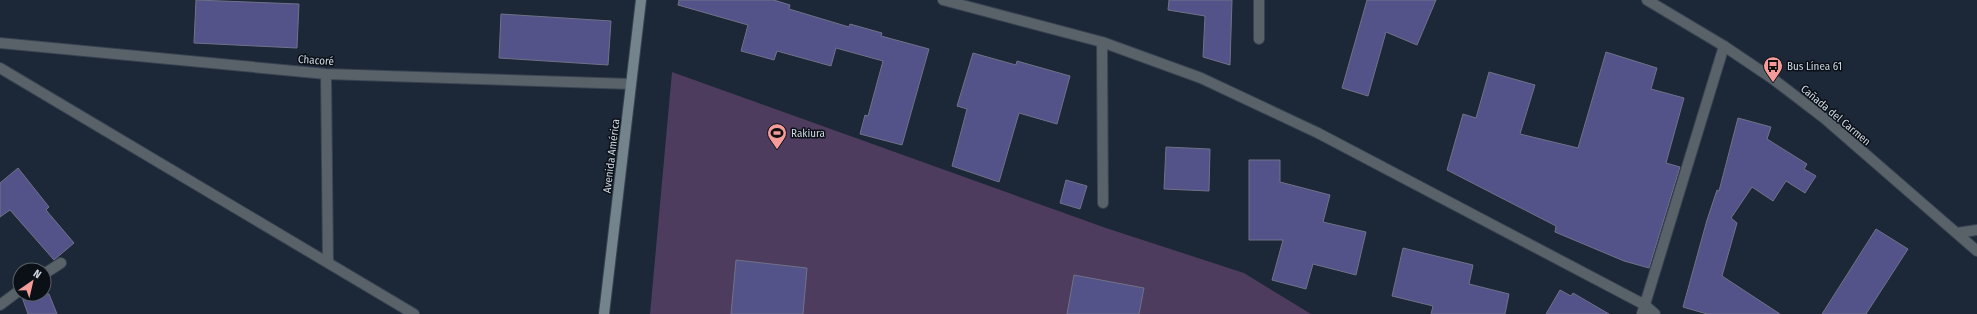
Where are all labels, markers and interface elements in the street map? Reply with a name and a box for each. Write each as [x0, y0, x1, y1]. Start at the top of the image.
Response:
street label: Chacoré [298, 53, 334, 68]
bus stop icon: Bus Línea 61 [1762, 55, 1784, 83]
place label: Bus Línea 61 [1787, 60, 1842, 73]
street label: Cañada del Carmen [1798, 82, 1873, 148]
street label: Avenida América [600, 118, 623, 194]
sports icon: Rakiura [766, 122, 788, 150]
place label: Rakiura [791, 127, 825, 140]
north arrow [12, 262, 52, 302]
text: N [31, 267, 44, 281]

